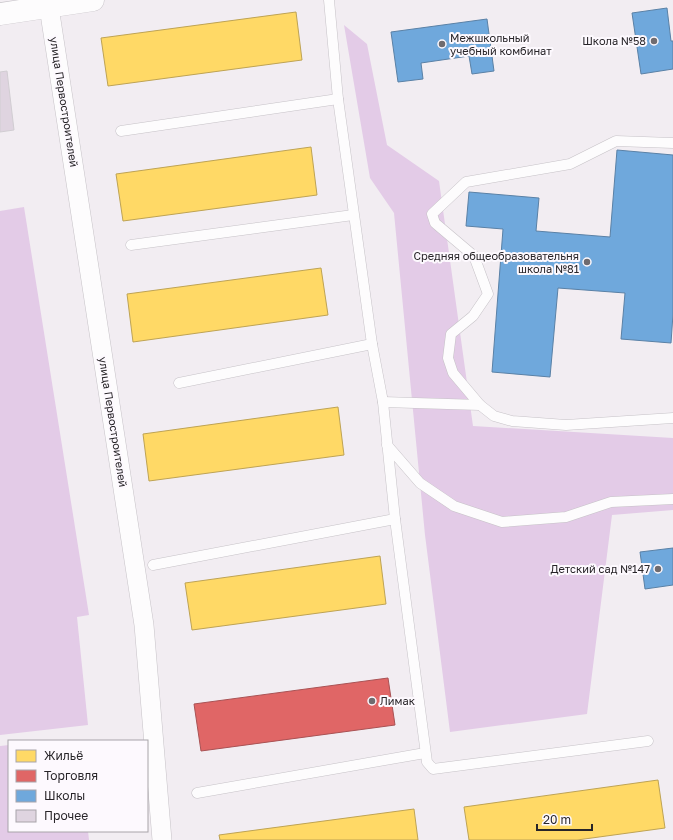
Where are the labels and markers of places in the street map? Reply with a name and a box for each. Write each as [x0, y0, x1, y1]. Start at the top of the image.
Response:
place label: Межшкольный учебный комбинат [450, 31, 552, 57]
place label: Школа №58 [582, 34, 646, 47]
marker: Школа №58 [649, 36, 659, 46]
marker: Межшкольный учебный комбинат [437, 39, 447, 49]
place label: Средняя общеобразовательня школа №81 [414, 249, 579, 275]
marker: Средняя общеобразовательня школа №81 [582, 257, 592, 267]
place label: Детский сад №147 [551, 562, 650, 575]
marker: Детский сад №147 [653, 564, 663, 574]
place label: Лимак [380, 694, 416, 707]
marker: Лимак [367, 696, 377, 706]

